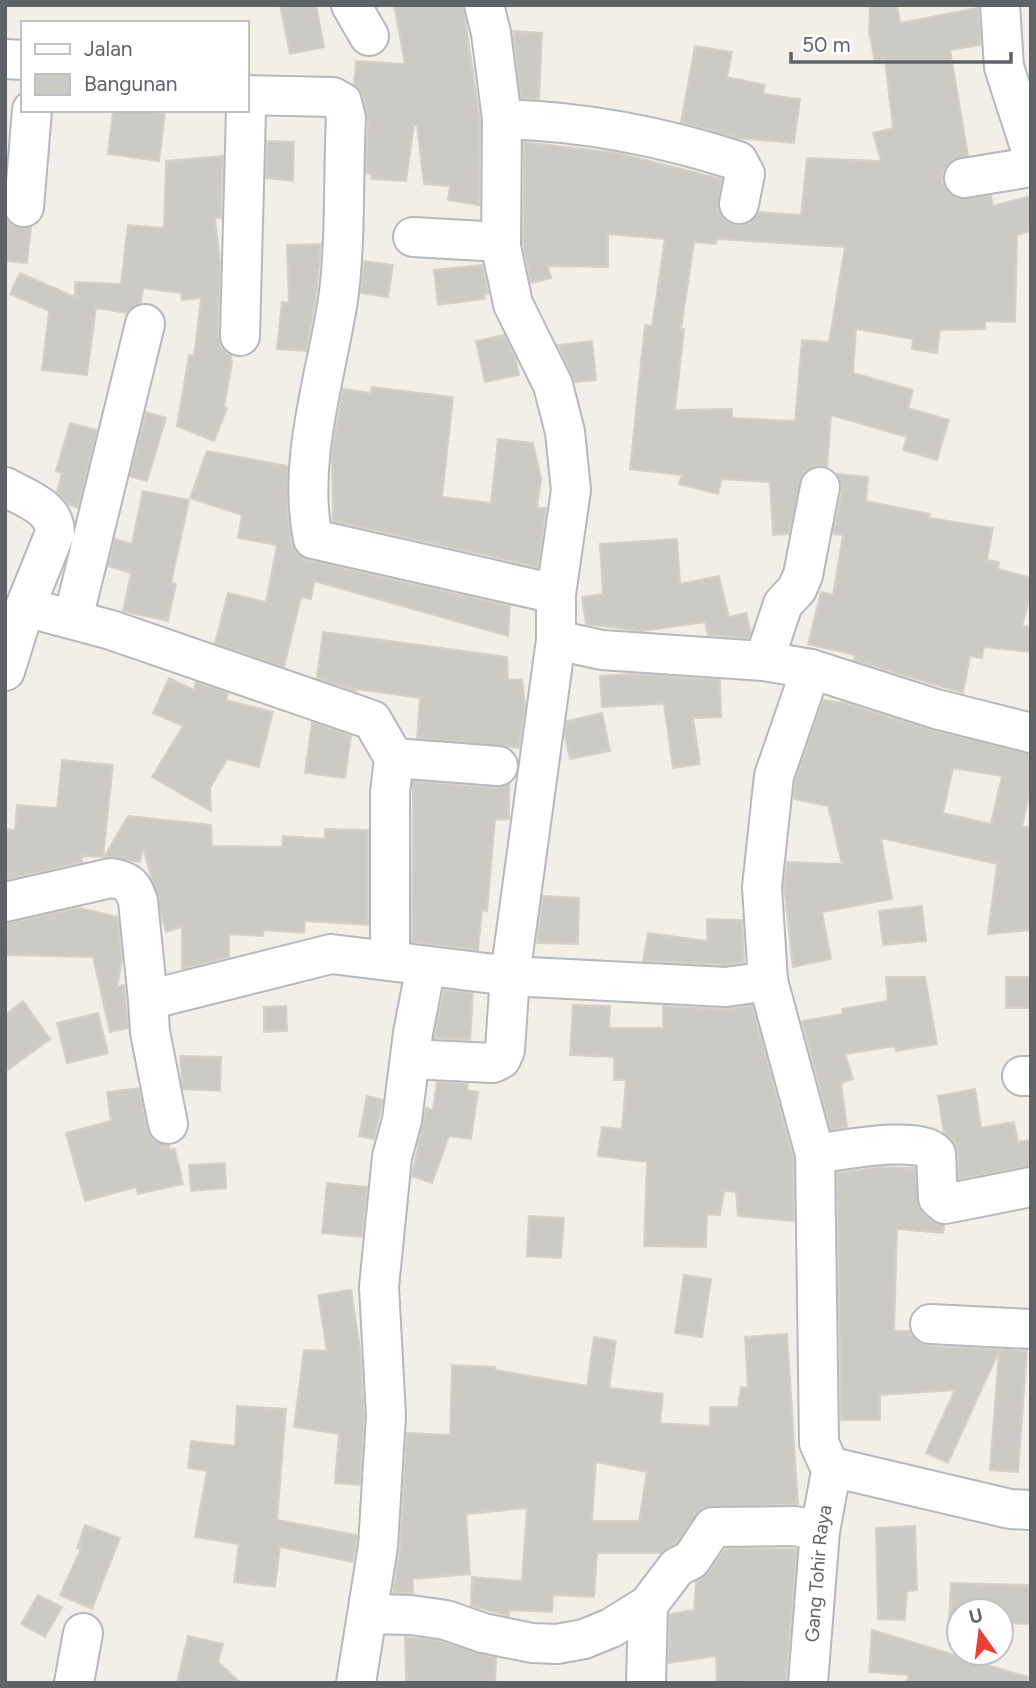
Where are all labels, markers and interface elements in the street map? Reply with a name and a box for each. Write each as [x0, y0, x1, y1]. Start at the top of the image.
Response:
legend [21, 21, 248, 112]
scale bar [791, 21, 1012, 65]
text: 50 m [802, 32, 851, 57]
text: Jalan [84, 36, 133, 61]
text: Bangunan [84, 71, 177, 96]
street label: Gang Tohir Raya [800, 1503, 836, 1643]
north arrow [945, 1597, 1015, 1667]
text: U [967, 1603, 985, 1629]

